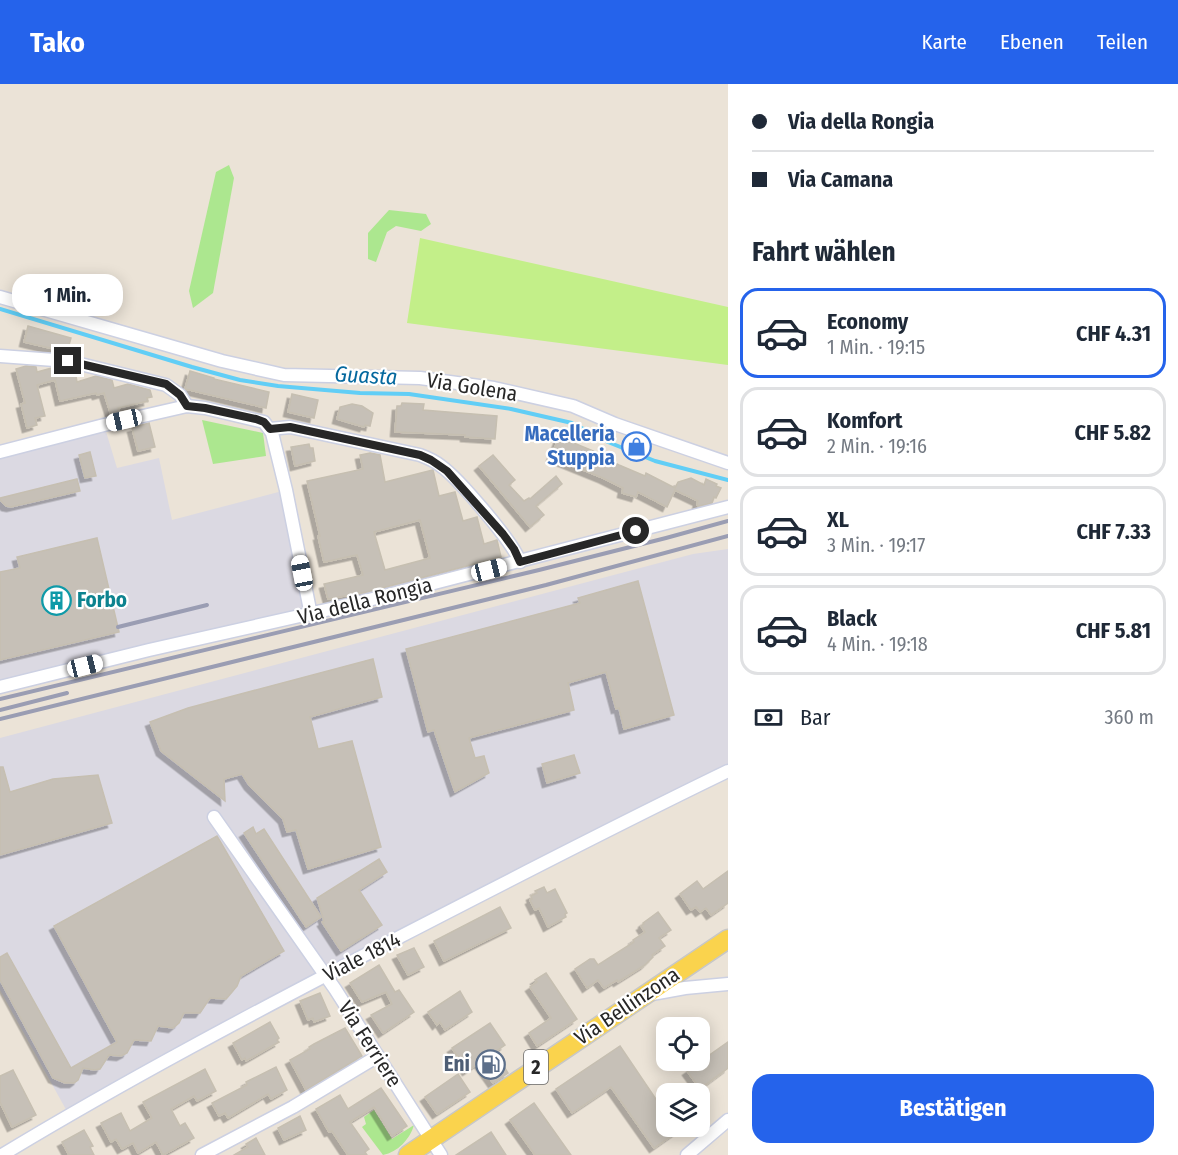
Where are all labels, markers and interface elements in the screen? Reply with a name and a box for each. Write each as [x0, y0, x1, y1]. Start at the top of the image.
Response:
text: Tako [30, 26, 85, 59]
text: Karte [921, 29, 967, 55]
text: Ebenen [1000, 29, 1064, 55]
text: Teilen [1097, 29, 1148, 55]
text: Via della Rongia [788, 108, 934, 135]
text: Via Camana [788, 166, 893, 193]
text: Fahrt wählen [752, 236, 896, 268]
callout: 1 Min. [13, 274, 124, 316]
text: 1 Min. [44, 283, 91, 307]
icon: car [755, 306, 809, 360]
text: Economy [827, 308, 908, 335]
text: CHF 4.31 [1076, 320, 1151, 347]
text: 1 Min. · 19:15 [827, 335, 925, 359]
route end [54, 347, 81, 374]
water label: Guasta [334, 360, 398, 391]
street label: Via Golena [425, 367, 519, 407]
icon: car [755, 405, 809, 459]
car [104, 407, 144, 433]
text: Komfort [827, 407, 902, 434]
text: CHF 5.82 [1074, 419, 1151, 446]
place label: Macelleria Stuppia [524, 421, 615, 471]
shop icon: Macelleria Stuppia [620, 430, 652, 462]
text: 2 Min. · 19:16 [827, 434, 927, 458]
icon: car [755, 504, 809, 558]
text: XL [827, 506, 849, 533]
route start [622, 517, 649, 544]
text: CHF 7.33 [1076, 518, 1151, 545]
text: 3 Min. · 19:17 [827, 533, 925, 557]
car [290, 554, 314, 592]
car [469, 557, 509, 583]
street label: Via della Rongia [295, 572, 435, 630]
building icon: Forbo [40, 584, 72, 616]
place label: Forbo [77, 587, 127, 613]
icon: car [755, 603, 809, 657]
text: Black [827, 605, 877, 632]
text: CHF 5.81 [1076, 617, 1151, 644]
text: 4 Min. · 19:18 [827, 632, 928, 656]
car [65, 653, 105, 679]
icon: cash [752, 701, 785, 734]
text: Bar [800, 704, 831, 731]
text: 360 m [1105, 705, 1154, 729]
street label: Viale 1814 [319, 927, 405, 987]
street label: Via Bellinzona [570, 961, 684, 1051]
street label: Via Ferriere [333, 996, 407, 1092]
map controls [656, 1017, 710, 1137]
button: locate [656, 1017, 710, 1071]
fuel station icon: Eni [475, 1048, 507, 1080]
road number: 2 [524, 1050, 548, 1084]
place label: Eni [444, 1051, 470, 1077]
button: Bestätigen [752, 1074, 1154, 1143]
button: layers [656, 1083, 710, 1137]

